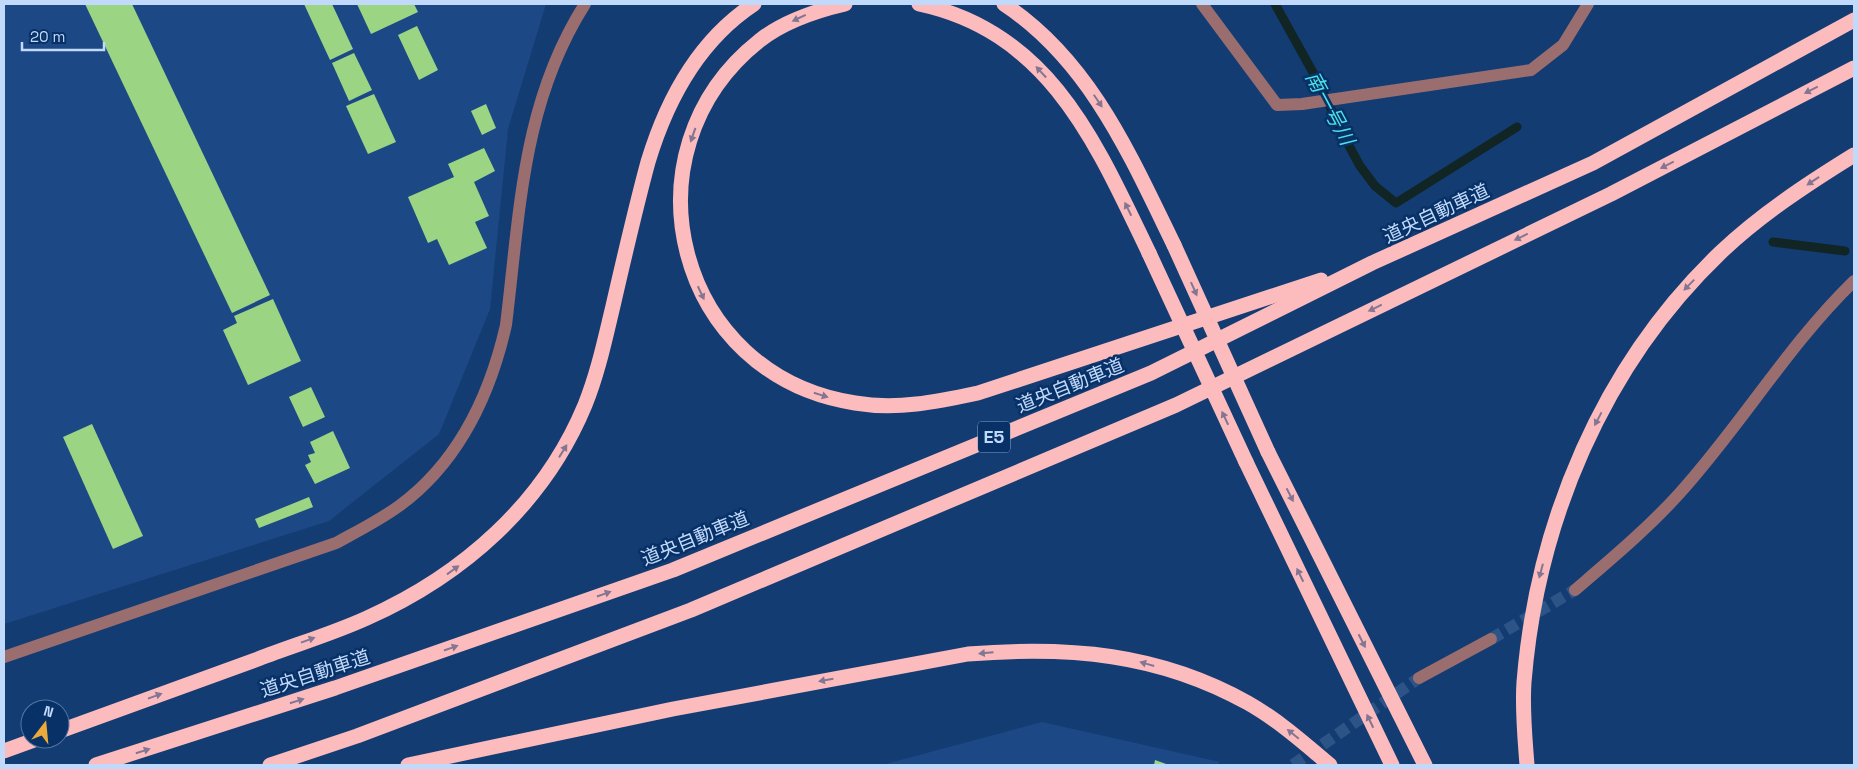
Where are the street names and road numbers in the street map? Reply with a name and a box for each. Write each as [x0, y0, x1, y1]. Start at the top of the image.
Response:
street label: 道央自動車道 [1379, 178, 1493, 249]
street label: 道央自動車道 [1013, 353, 1128, 418]
road number: E5 [978, 422, 1010, 452]
street label: 道央自動車道 [638, 506, 753, 571]
street label: 道央自動車道 [257, 644, 373, 703]

